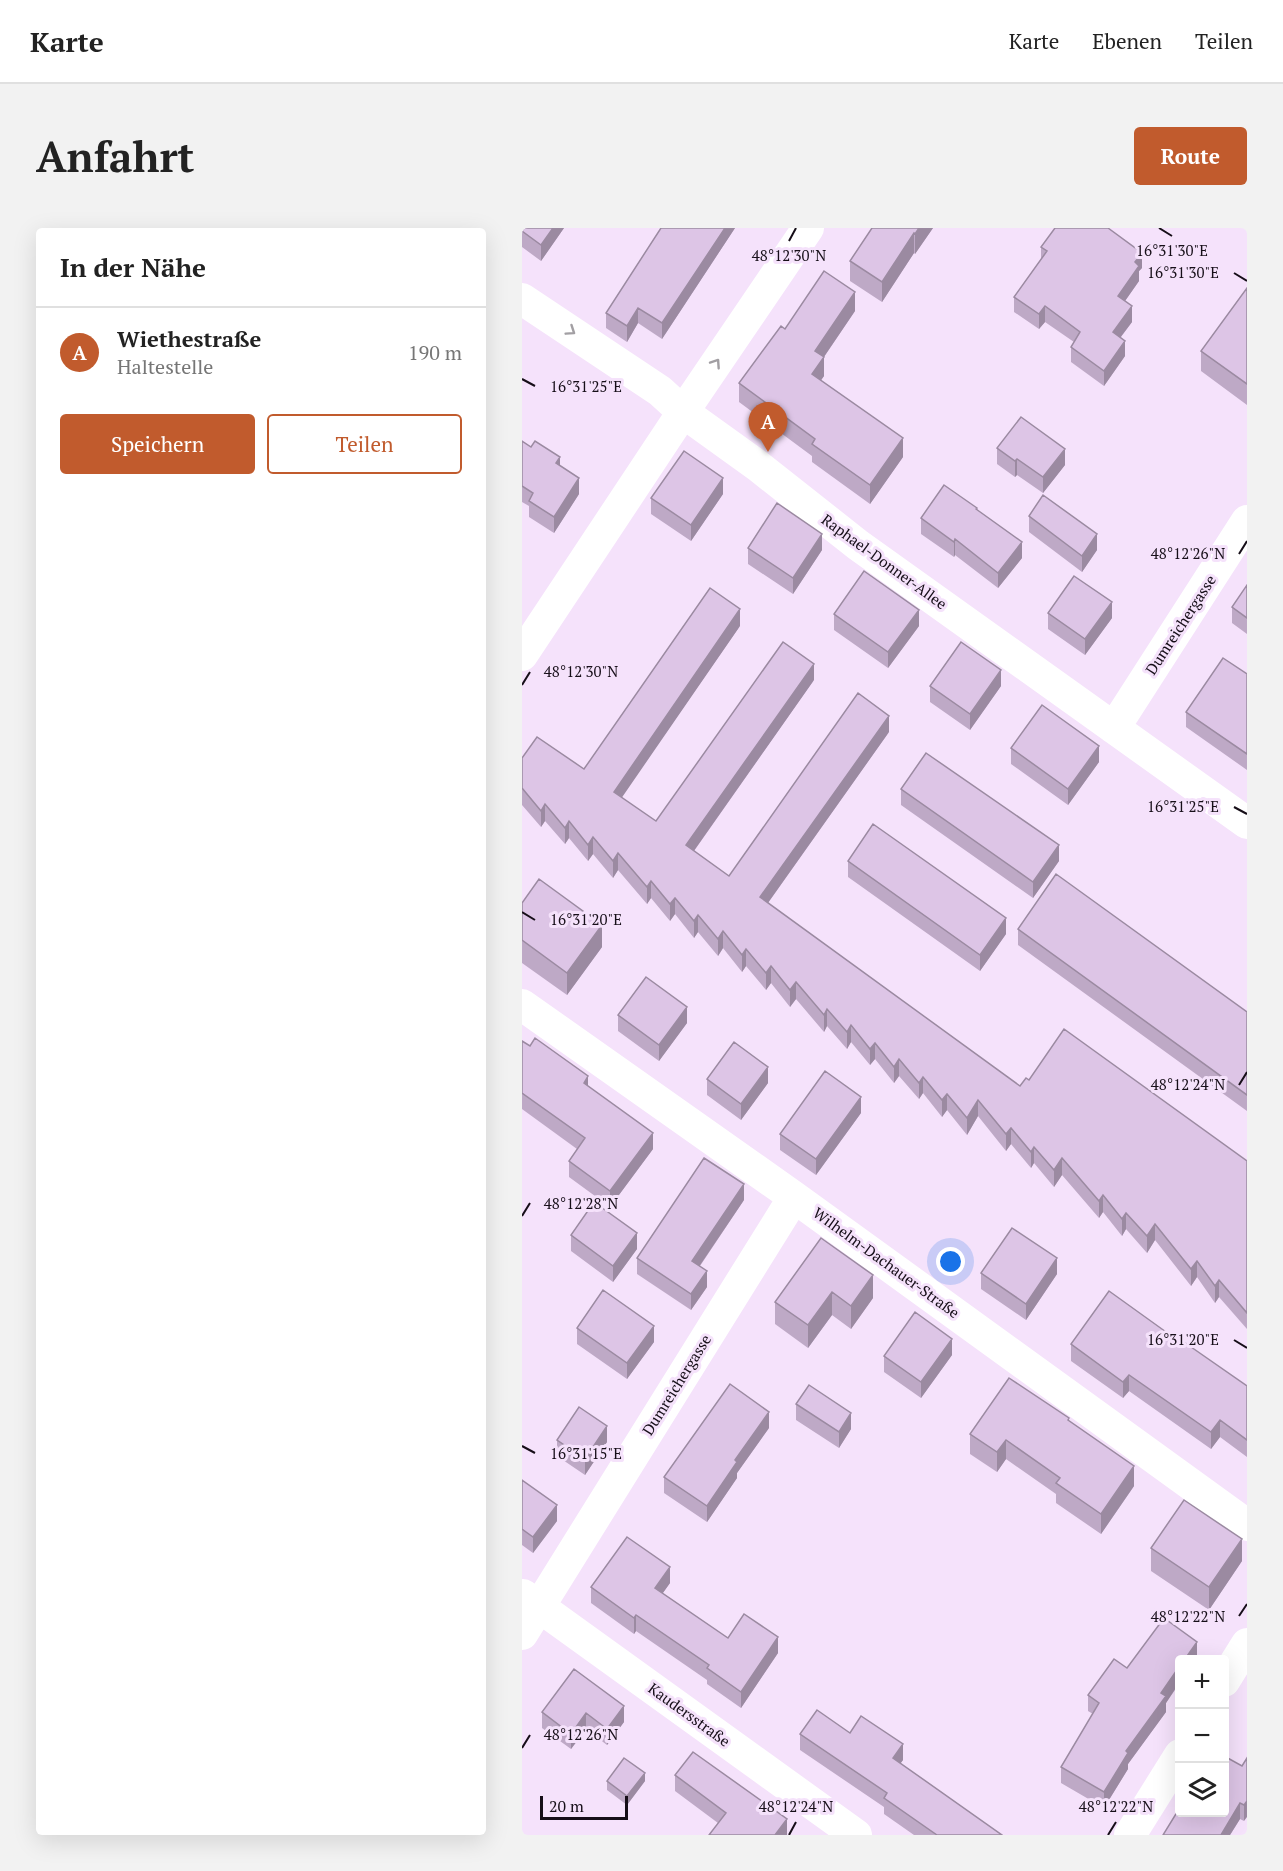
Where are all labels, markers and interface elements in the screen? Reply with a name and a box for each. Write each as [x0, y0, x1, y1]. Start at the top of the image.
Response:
text: Karte [30, 23, 104, 60]
text: Karte [1009, 27, 1059, 55]
text: Ebenen [1092, 27, 1162, 55]
text: Teilen [1195, 27, 1253, 55]
button: Route [1134, 127, 1247, 185]
text: Anfahrt [36, 128, 194, 184]
text: 16°31'30"E [1136, 240, 1208, 260]
text: 48°12'30"N [752, 245, 826, 265]
text: In der Nähe [60, 250, 206, 284]
text: 16°31'30"E [1147, 262, 1219, 282]
text: Wiethestraße [117, 324, 261, 353]
one-way arrow [564, 324, 575, 335]
text: A [72, 339, 87, 366]
text: 190 m [408, 339, 462, 366]
text: Haltestelle [117, 353, 213, 380]
one-way arrow [708, 359, 719, 370]
text: 16°31'25"E [550, 376, 622, 396]
pin: A [748, 402, 788, 452]
button: Speichern [60, 414, 255, 474]
button: Teilen [267, 414, 462, 474]
street label: Raphael-Donner-Allee [818, 509, 951, 613]
text: 48°12'26"N [1151, 543, 1225, 563]
street label: Dumreichergasse [1140, 571, 1220, 678]
text: 48°12'30"N [544, 661, 618, 681]
text: 16°31'25"E [1147, 796, 1219, 816]
text: 16°31'20"E [550, 909, 622, 929]
text: 48°12'24"N [1151, 1074, 1225, 1094]
text: 48°12'28"N [544, 1193, 618, 1213]
street label: Wilhelm-Dachauer-Straße [809, 1202, 964, 1322]
your location [936, 1247, 965, 1276]
text: 16°31'20"E [1147, 1329, 1219, 1349]
street label: Dumreichergasse [637, 1330, 715, 1439]
text: 16°31'15"E [550, 1443, 622, 1463]
text: 48°12'22"N [1151, 1606, 1225, 1626]
map controls [1175, 1655, 1229, 1817]
button: + [1175, 1655, 1229, 1709]
street label: Kaudersstraße [645, 1678, 735, 1751]
button: − [1175, 1709, 1229, 1763]
text: 48°12'26"N [544, 1724, 618, 1744]
button: layers [1175, 1763, 1229, 1817]
scale bar [540, 1793, 628, 1820]
text: 20 m [549, 1795, 584, 1817]
text: 48°12'24"N [759, 1796, 833, 1816]
text: 48°12'22"N [1079, 1796, 1153, 1816]

